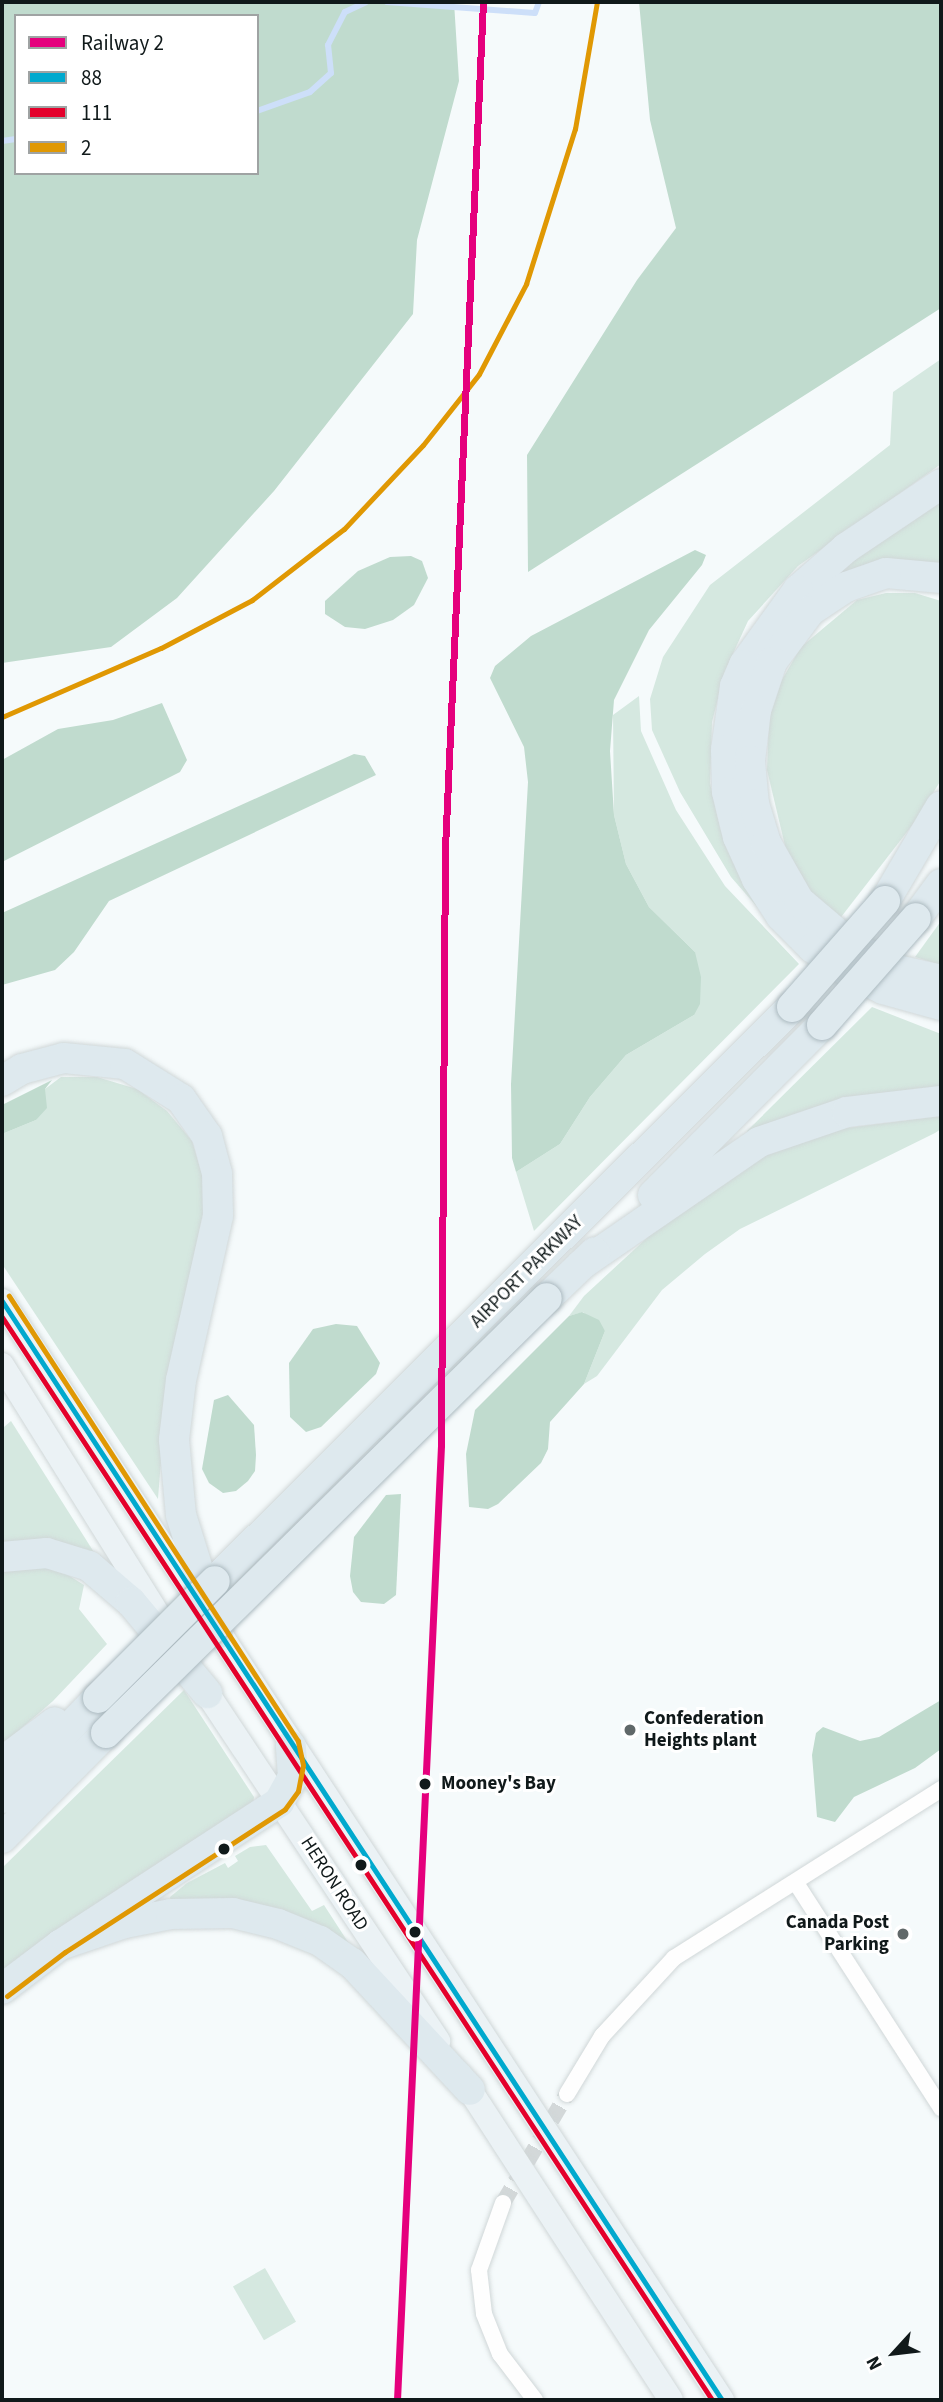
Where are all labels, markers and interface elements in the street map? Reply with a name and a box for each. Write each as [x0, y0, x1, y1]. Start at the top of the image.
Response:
legend [14, 14, 259, 175]
text: Railway 2 [81, 28, 164, 58]
text: 88 [81, 63, 102, 93]
text: 111 [81, 98, 112, 128]
text: 2 [81, 133, 91, 163]
street label: AIRPORT PARKWAY [466, 1211, 588, 1333]
place label: Confederation Heights plant [644, 1708, 764, 1752]
marker: Confederation Heights plant [622, 1722, 638, 1738]
place label: Mooney's Bay [441, 1773, 556, 1795]
marker: Mooney's Bay [415, 1774, 435, 1794]
street label: HERON ROAD [295, 1833, 373, 1935]
unlabelled marker [217, 1842, 231, 1856]
unlabelled marker [354, 1858, 368, 1872]
place label: Canada Post Parking [786, 1912, 889, 1956]
unlabelled marker [408, 1925, 422, 1939]
marker: Canada Post Parking [895, 1926, 911, 1942]
north arrow [859, 2318, 929, 2388]
text: N [860, 2351, 890, 2375]

